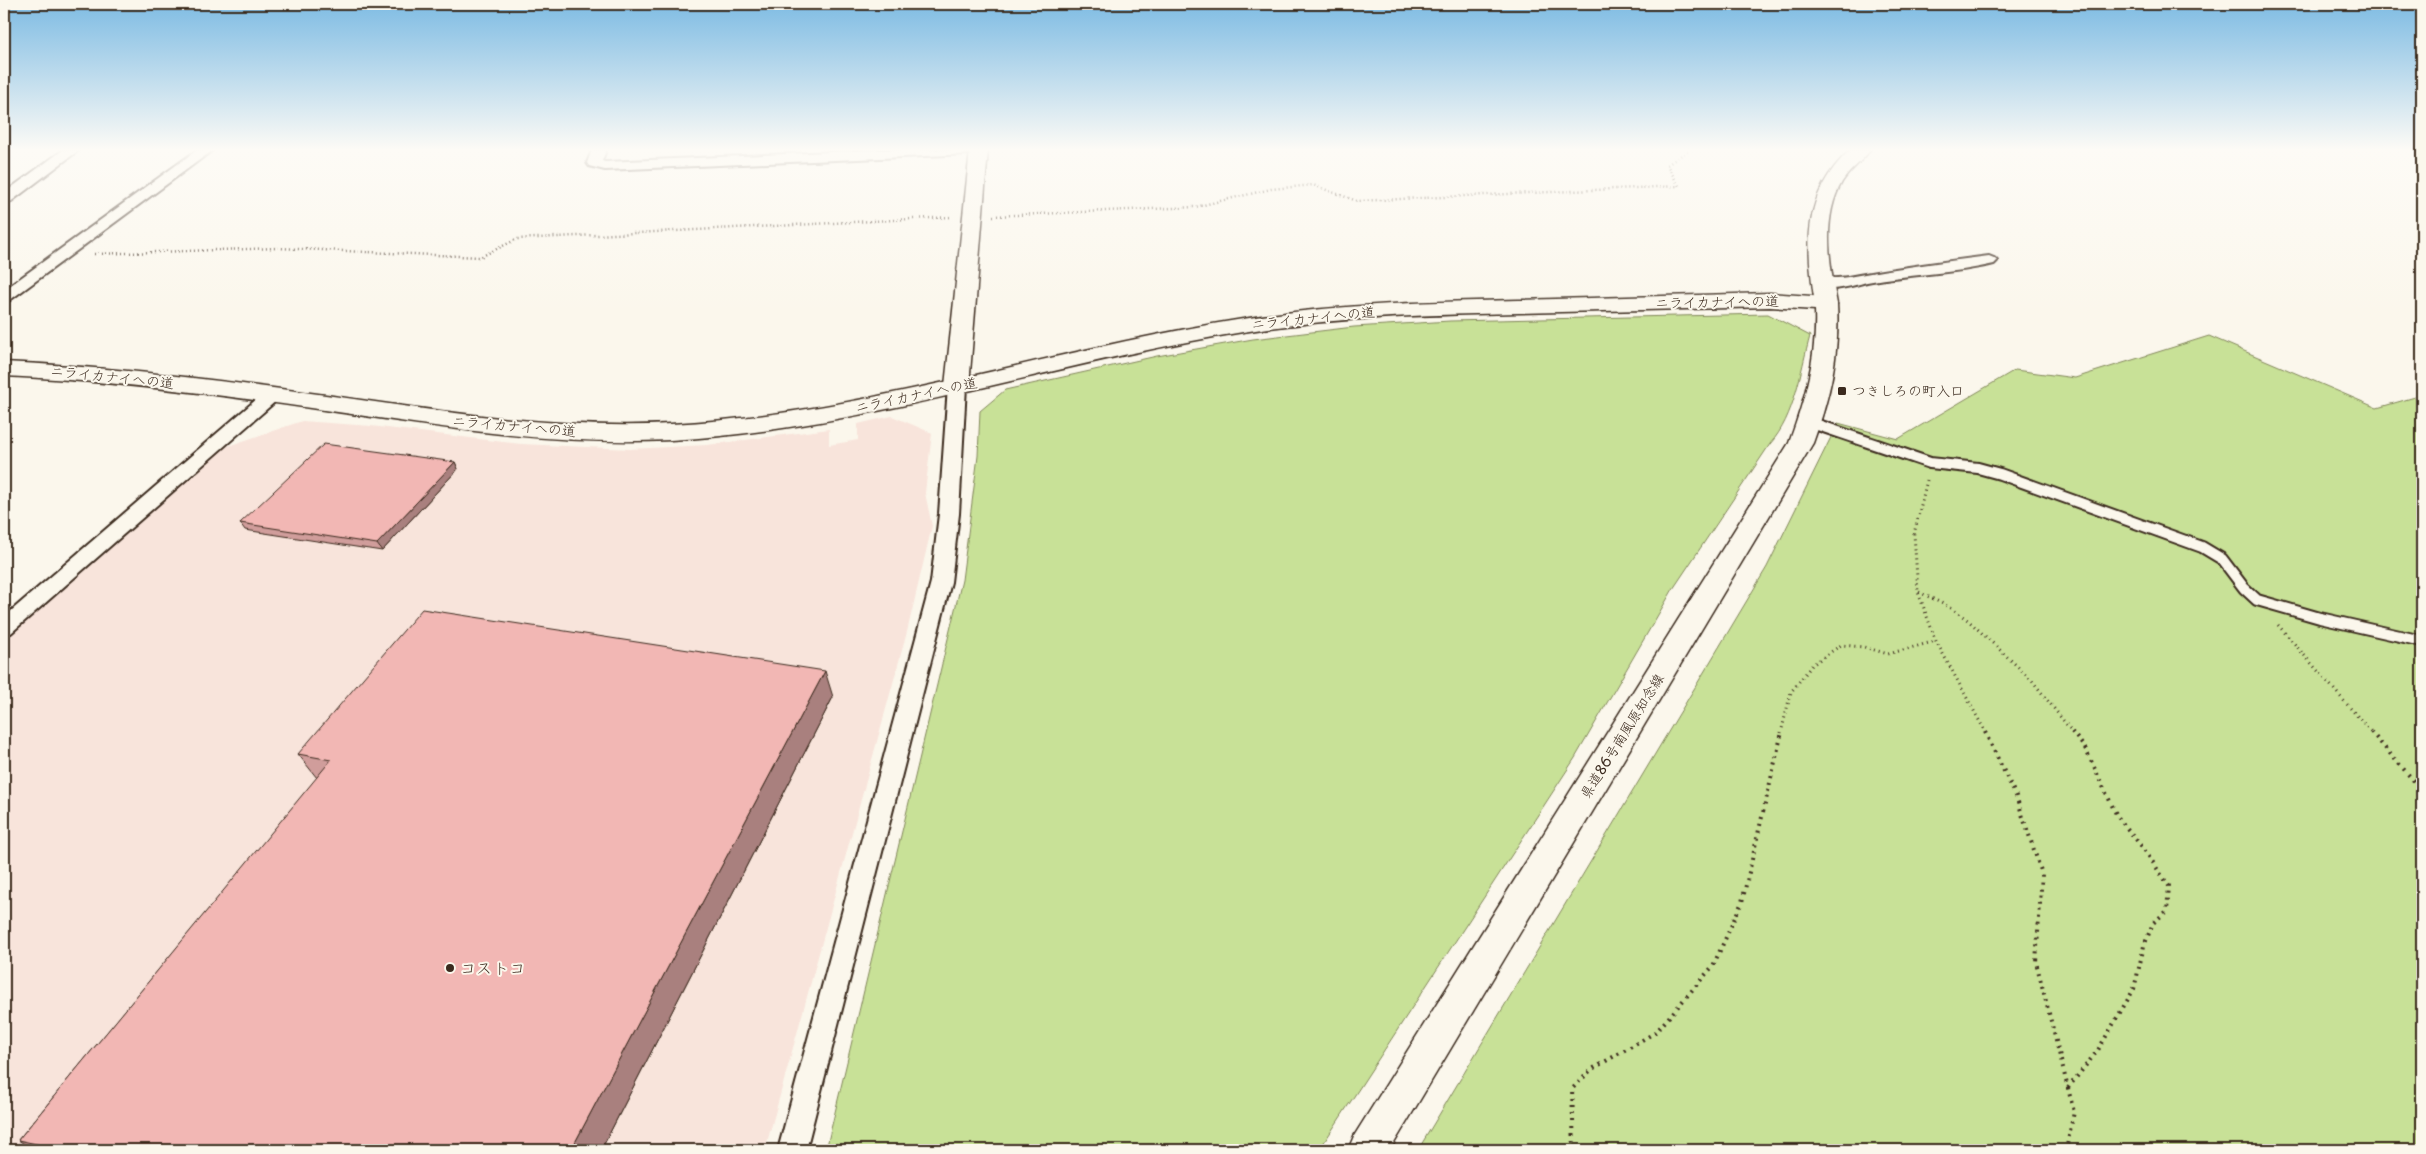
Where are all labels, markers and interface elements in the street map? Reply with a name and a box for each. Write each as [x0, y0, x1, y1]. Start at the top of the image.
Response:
street label: ニライカナイへの道 [1655, 290, 1779, 313]
street label: ニライカナイへの道 [1250, 301, 1376, 334]
street label: ニライカナイへの道 [49, 360, 175, 393]
street label: ニライカナイへの道 [853, 371, 979, 418]
place label: つきしろの町入口 [1852, 380, 1964, 401]
marker: つきしろの町入口 [1836, 385, 1848, 397]
street label: ニライカナイへの道 [451, 410, 577, 441]
street label: 県道86号南風原知念線 [1574, 669, 1669, 802]
place label: コストコ [460, 955, 525, 979]
marker: コストコ [444, 962, 456, 974]

